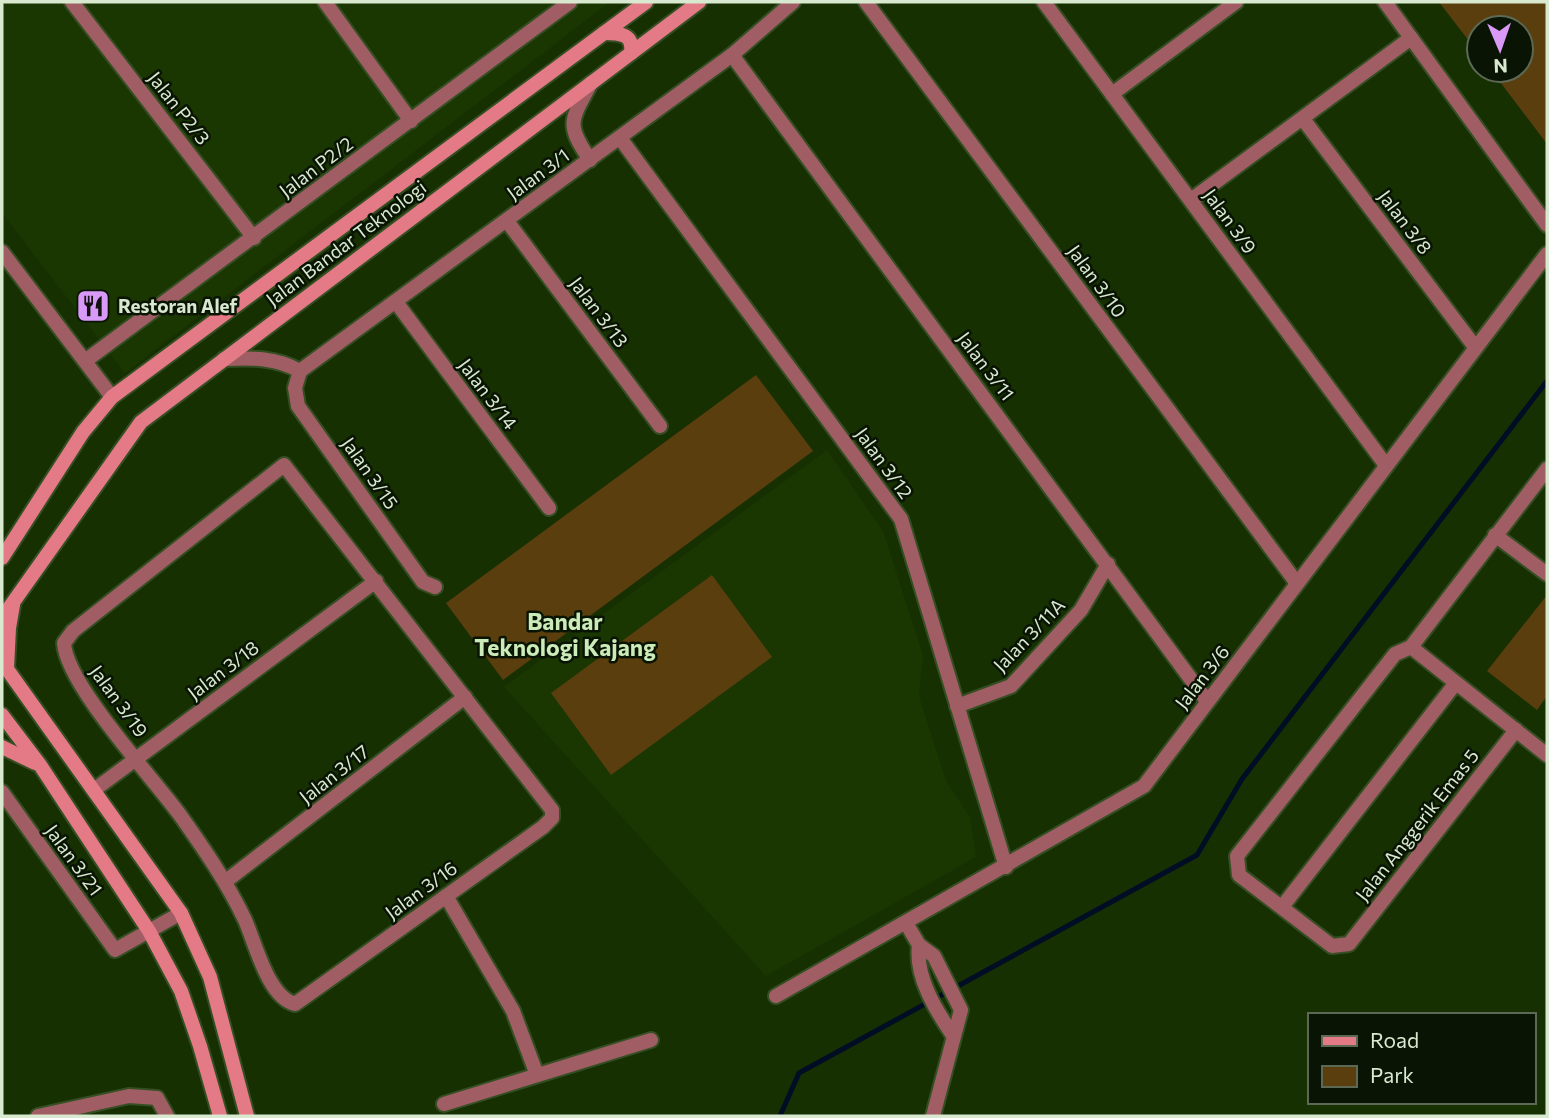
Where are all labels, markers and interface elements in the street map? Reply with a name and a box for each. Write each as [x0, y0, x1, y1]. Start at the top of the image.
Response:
north arrow [1465, 14, 1535, 84]
text: N [1493, 55, 1508, 78]
street label: Jalan P2/3 [144, 67, 215, 149]
street label: Jalan P2/2 [274, 131, 357, 202]
street label: Jalan 3/1 [502, 143, 574, 204]
street label: Jalan Bandar Teknologi [261, 175, 430, 310]
street label: Jalan 3/9 [1199, 184, 1262, 258]
street label: Jalan 3/8 [1374, 185, 1437, 258]
street label: Jalan 3/10 [1063, 240, 1131, 322]
street label: Jalan 3/13 [565, 272, 633, 352]
restaurant icon: Restoran Alef [74, 287, 112, 325]
place label: Restoran Alef [118, 294, 238, 317]
street label: Jalan 3/11 [953, 327, 1020, 405]
street label: Jalan 3/14 [454, 354, 523, 434]
street label: Jalan 3/12 [851, 423, 918, 503]
street label: Jalan 3/15 [337, 432, 404, 513]
street label: Jalan 3/11A [988, 593, 1069, 676]
district label: Bandar Teknologi Kajang [474, 607, 656, 661]
street label: Jalan 3/18 [183, 635, 263, 704]
street label: Jalan 3/6 [1170, 640, 1234, 713]
street label: Jalan 3/19 [86, 660, 153, 741]
street label: Jalan 3/17 [294, 739, 373, 808]
street label: Jalan Anggerik Emas 5 [1350, 744, 1483, 905]
street label: Jalan 3/21 [41, 820, 108, 900]
street label: Jalan 3/16 [380, 856, 461, 923]
legend [1308, 1013, 1535, 1104]
text: Road [1370, 1027, 1419, 1052]
text: Park [1370, 1062, 1414, 1087]

